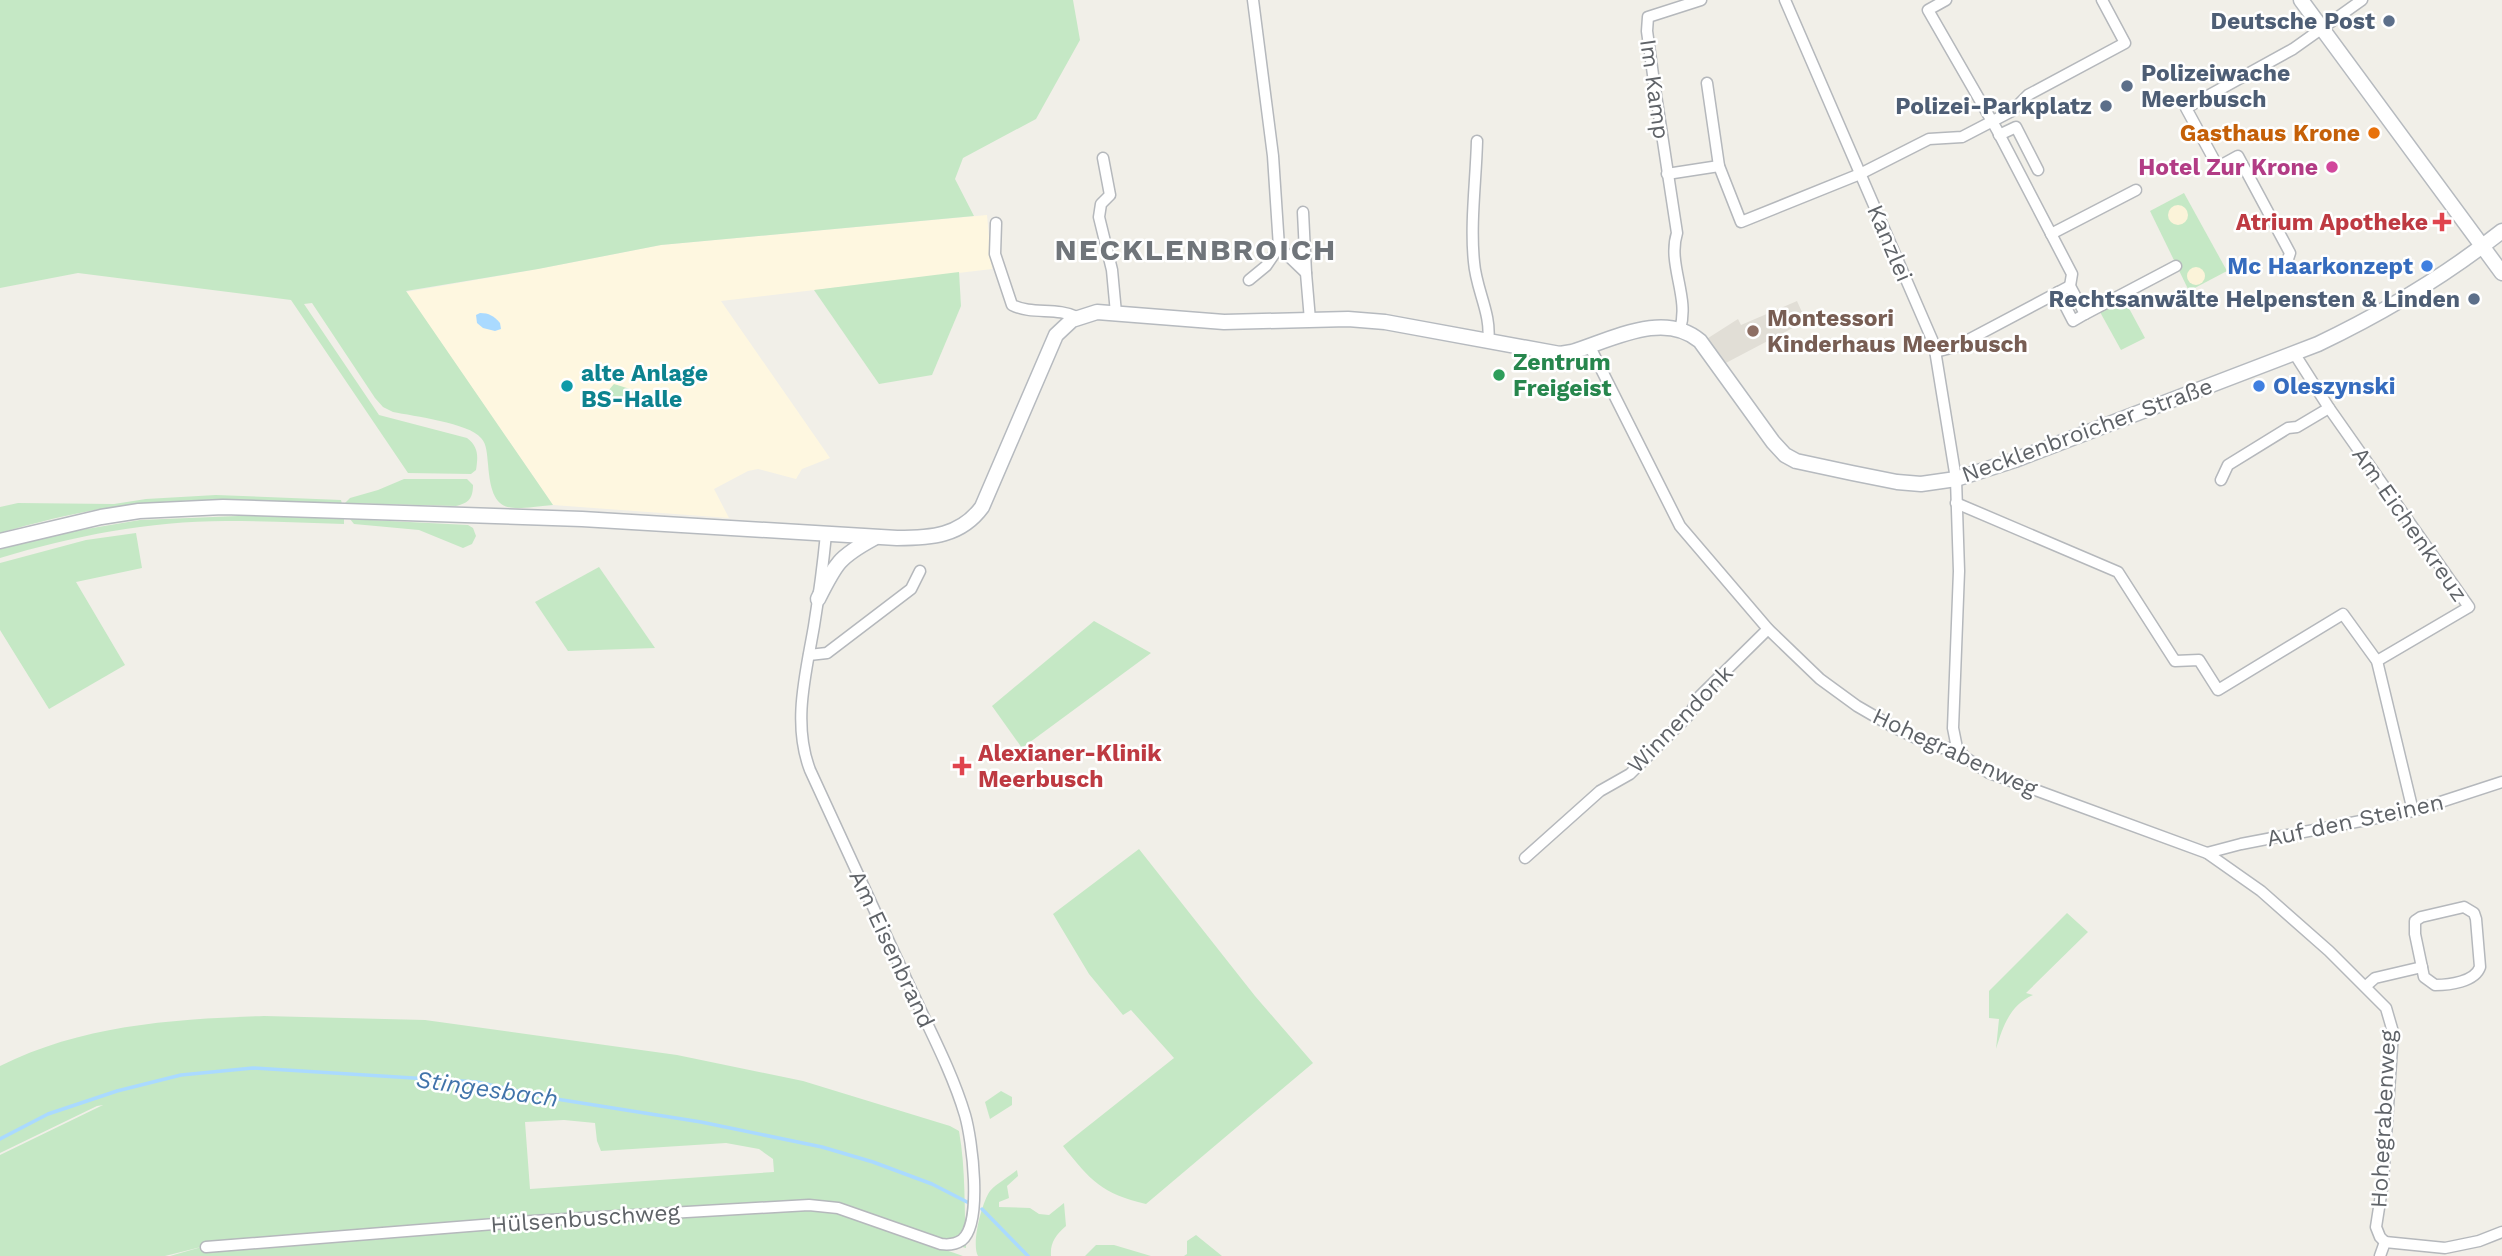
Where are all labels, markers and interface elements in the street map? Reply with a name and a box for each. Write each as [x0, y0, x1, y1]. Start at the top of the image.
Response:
place label: Deutsche Post [2210, 8, 2375, 35]
marker: Deutsche Post [2381, 13, 2397, 29]
street label: Im Kamp [1634, 37, 1675, 141]
place label: Polizeiwache Meerbusch [2141, 60, 2290, 113]
marker: Polizeiwache Meerbusch [2119, 78, 2135, 94]
place label: Polizei-Parkplatz [1895, 93, 2092, 120]
marker: Polizei-Parkplatz [2098, 98, 2114, 114]
place label: Gasthaus Krone [2180, 120, 2360, 147]
marker: Gasthaus Krone [2366, 125, 2382, 141]
place label: Hotel Zur Krone [2138, 154, 2318, 181]
marker: Hotel Zur Krone [2324, 159, 2340, 175]
street label: Kanzlei [1861, 201, 1918, 286]
place label: Atrium Apotheke [2236, 209, 2428, 236]
marker: Atrium Apotheke [2434, 214, 2450, 230]
district label: NECKLENBROICH [1055, 232, 1337, 267]
place label: Mc Haarkonzept [2227, 253, 2413, 280]
marker: Mc Haarkonzept [2419, 258, 2435, 274]
place label: Rechtsanwälte Helpensten & Linden [2048, 286, 2460, 313]
marker: Rechtsanwälte Helpensten & Linden [2466, 291, 2482, 307]
place label: Montessori Kinderhaus Meerbusch [1767, 305, 2028, 358]
marker: Montessori Kinderhaus Meerbusch [1745, 323, 1761, 339]
place label: Zentrum Freigeist [1513, 349, 1612, 402]
place label: alte Anlage BS-Halle [581, 360, 708, 413]
marker: Zentrum Freigeist [1491, 367, 1507, 383]
street label: Necklenbroicher Straße [1958, 372, 2216, 488]
place label: Oleszynski [2273, 373, 2395, 400]
marker: alte Anlage BS-Halle [559, 378, 575, 394]
marker: Oleszynski [2251, 378, 2267, 394]
street label: Am Eichenkreuz [2346, 442, 2473, 607]
street label: Winnendonk [1622, 660, 1739, 779]
street label: Hohegrabenweg [1868, 703, 2042, 803]
place label: Alexianer-Klinik Meerbusch [978, 740, 1162, 793]
marker: Alexianer-Klinik Meerbusch [952, 756, 972, 776]
street label: Auf den Steinen [2264, 789, 2446, 852]
street label: Am Eisenbrand [843, 866, 940, 1032]
street label: Hohegrabenweg [2365, 1028, 2402, 1209]
water label: Stingesbach [414, 1065, 560, 1113]
street label: Hülsenbuschweg [490, 1198, 681, 1239]

